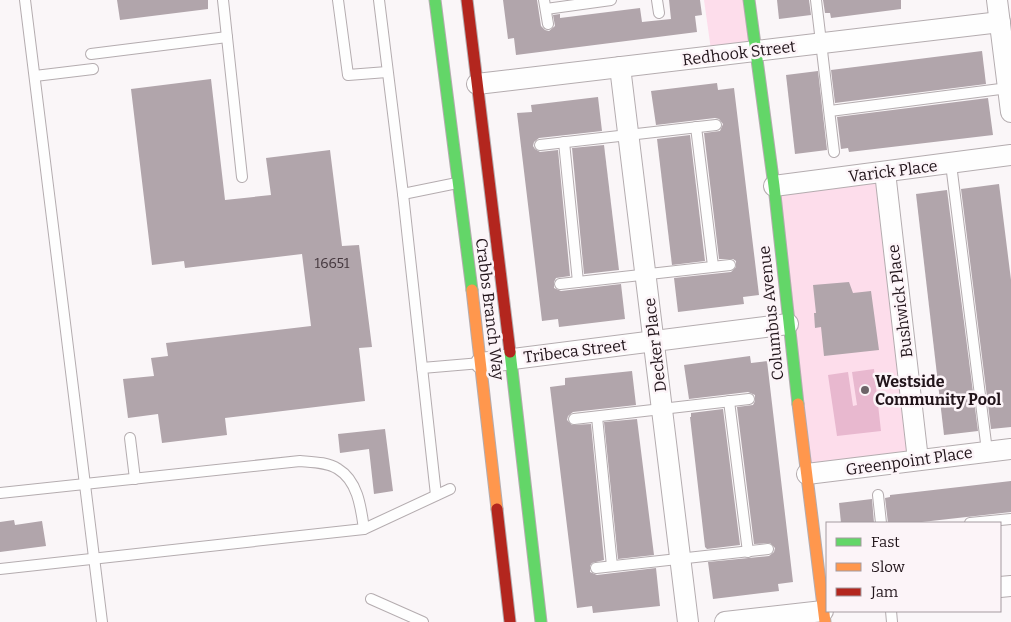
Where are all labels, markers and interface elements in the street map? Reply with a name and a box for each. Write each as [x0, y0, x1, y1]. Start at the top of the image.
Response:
street label: Redhook Street [681, 37, 797, 69]
street label: Varick Place [847, 156, 939, 186]
street label: Crabbs Branch Way [472, 237, 508, 382]
street label: Bushwick Place [884, 243, 916, 359]
street label: Columbus Avenue [754, 245, 788, 381]
house number: 16651 [315, 255, 350, 272]
street label: Decker Place [640, 297, 670, 393]
street label: Tribeca Street [522, 335, 628, 367]
place label: Westside Community Pool [875, 372, 1001, 409]
marker: Westside Community Pool [859, 384, 871, 396]
street label: Greenpoint Place [844, 443, 974, 479]
legend [826, 522, 1001, 612]
text: Fast [871, 533, 900, 551]
text: Slow [871, 558, 906, 576]
text: Jam [870, 583, 899, 601]

